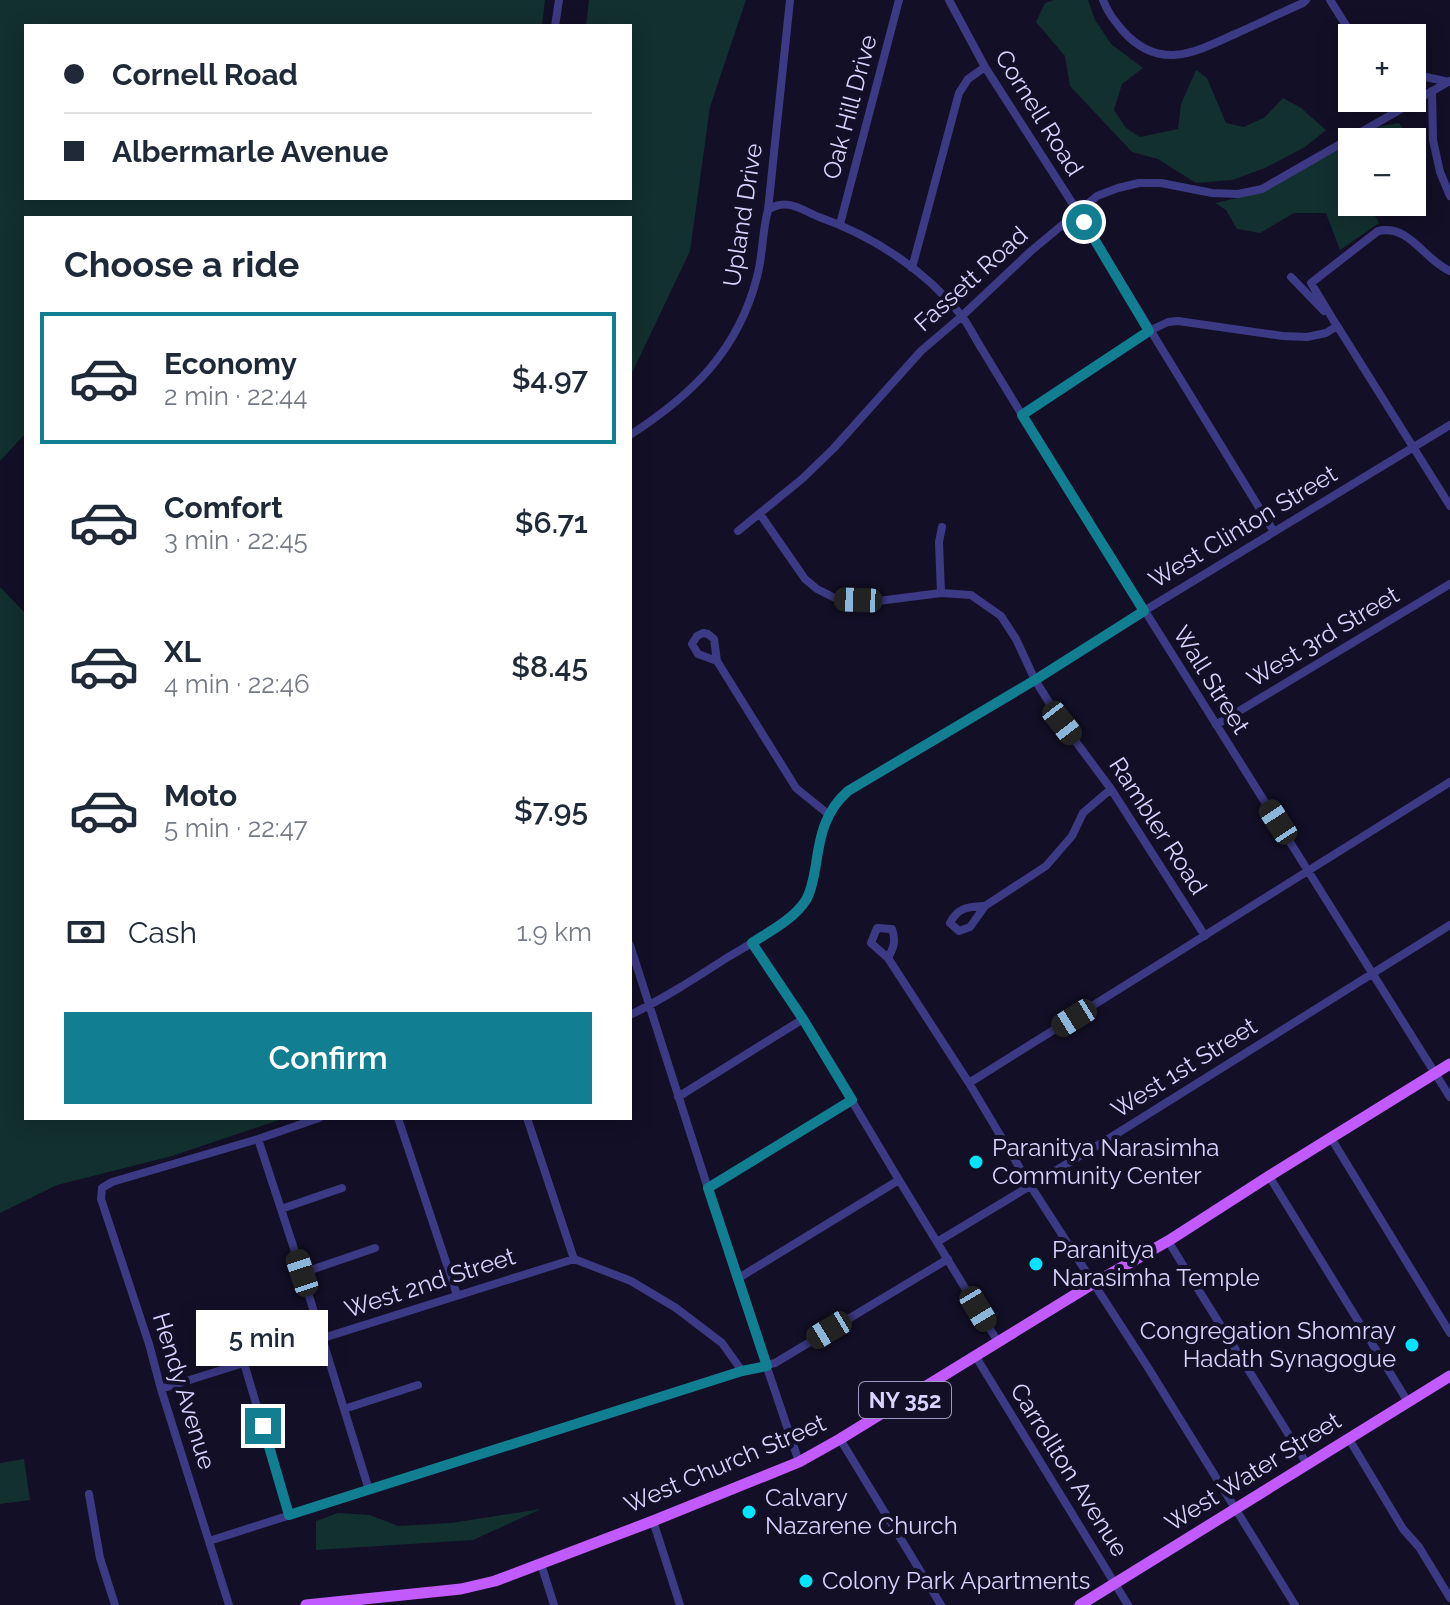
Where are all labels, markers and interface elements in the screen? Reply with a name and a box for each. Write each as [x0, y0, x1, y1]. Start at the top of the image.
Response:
map controls [1338, 24, 1426, 216]
button: + [1338, 24, 1426, 112]
street label: Oak Hill Drive [816, 31, 883, 182]
street label: Cornell Road [989, 44, 1090, 181]
text: Cornell Road [112, 57, 298, 92]
button: − [1338, 128, 1426, 216]
text: Albermarle Avenue [112, 134, 388, 169]
street label: Upland Drive [717, 141, 768, 289]
route start [1066, 204, 1102, 240]
street label: Fassett Road [908, 220, 1033, 337]
text: Choose a ride [64, 243, 299, 285]
icon: car [68, 342, 140, 414]
text: Economy [164, 346, 297, 381]
text: $4.97 [512, 361, 588, 396]
text: 2 min · 22:44 [164, 381, 307, 411]
street label: West Clinton Street [1143, 459, 1342, 594]
icon: car [68, 486, 140, 558]
text: Comfort [164, 490, 283, 525]
text: $6.71 [515, 505, 588, 540]
text: 3 min · 22:45 [164, 525, 308, 555]
street label: West 3rd Street [1242, 580, 1404, 693]
car [834, 587, 882, 613]
street label: Wall Street [1167, 620, 1256, 739]
icon: car [68, 630, 140, 702]
text: XL [164, 634, 201, 669]
text: $8.45 [511, 649, 588, 684]
text: 4 min · 22:46 [164, 669, 310, 699]
car [1038, 697, 1086, 749]
street label: Rambler Road [1103, 752, 1214, 900]
icon: car [68, 774, 140, 846]
text: Moto [164, 778, 237, 813]
text: $7.95 [514, 793, 588, 828]
car [1255, 795, 1301, 849]
text: 5 min · 22:47 [164, 813, 308, 843]
icon: cash [64, 910, 108, 954]
text: Cash [128, 915, 197, 950]
text: 1.9 km [516, 917, 592, 947]
car [1047, 995, 1101, 1041]
street label: West 1st Street [1106, 1011, 1262, 1124]
button: Confirm [64, 1012, 592, 1104]
place label: Paranitya Narasimha Community Center [992, 1133, 1219, 1190]
marker: Paranitya Narasimha Community Center [967, 1153, 985, 1171]
place label: Paranitya Narasimha Temple [1052, 1235, 1260, 1292]
street label: West 2nd Street [341, 1241, 519, 1324]
car [283, 1246, 321, 1300]
marker: Paranitya Narasimha Temple [1027, 1255, 1045, 1273]
car [955, 1282, 1001, 1336]
car [802, 1307, 856, 1353]
street label: Hendy Avenue [147, 1309, 222, 1473]
callout: 5 min [197, 1310, 329, 1366]
place label: Congregation Shomray Hadath Synagogue [1140, 1316, 1396, 1373]
text: 5 min [229, 1323, 295, 1353]
marker: Congregation Shomray Hadath Synagogue [1403, 1336, 1421, 1354]
street label: Carrollton Avenue [1004, 1378, 1134, 1562]
road number: NY 352 [859, 1382, 951, 1418]
street label: West Water Street [1159, 1406, 1346, 1537]
route end [245, 1408, 281, 1444]
street label: West Church Street [620, 1408, 830, 1519]
place label: Calvary Nazarene Church [765, 1483, 958, 1540]
marker: Calvary Nazarene Church [740, 1503, 758, 1521]
place label: Colony Park Apartments [822, 1566, 1090, 1595]
marker: Colony Park Apartments [797, 1572, 815, 1590]

